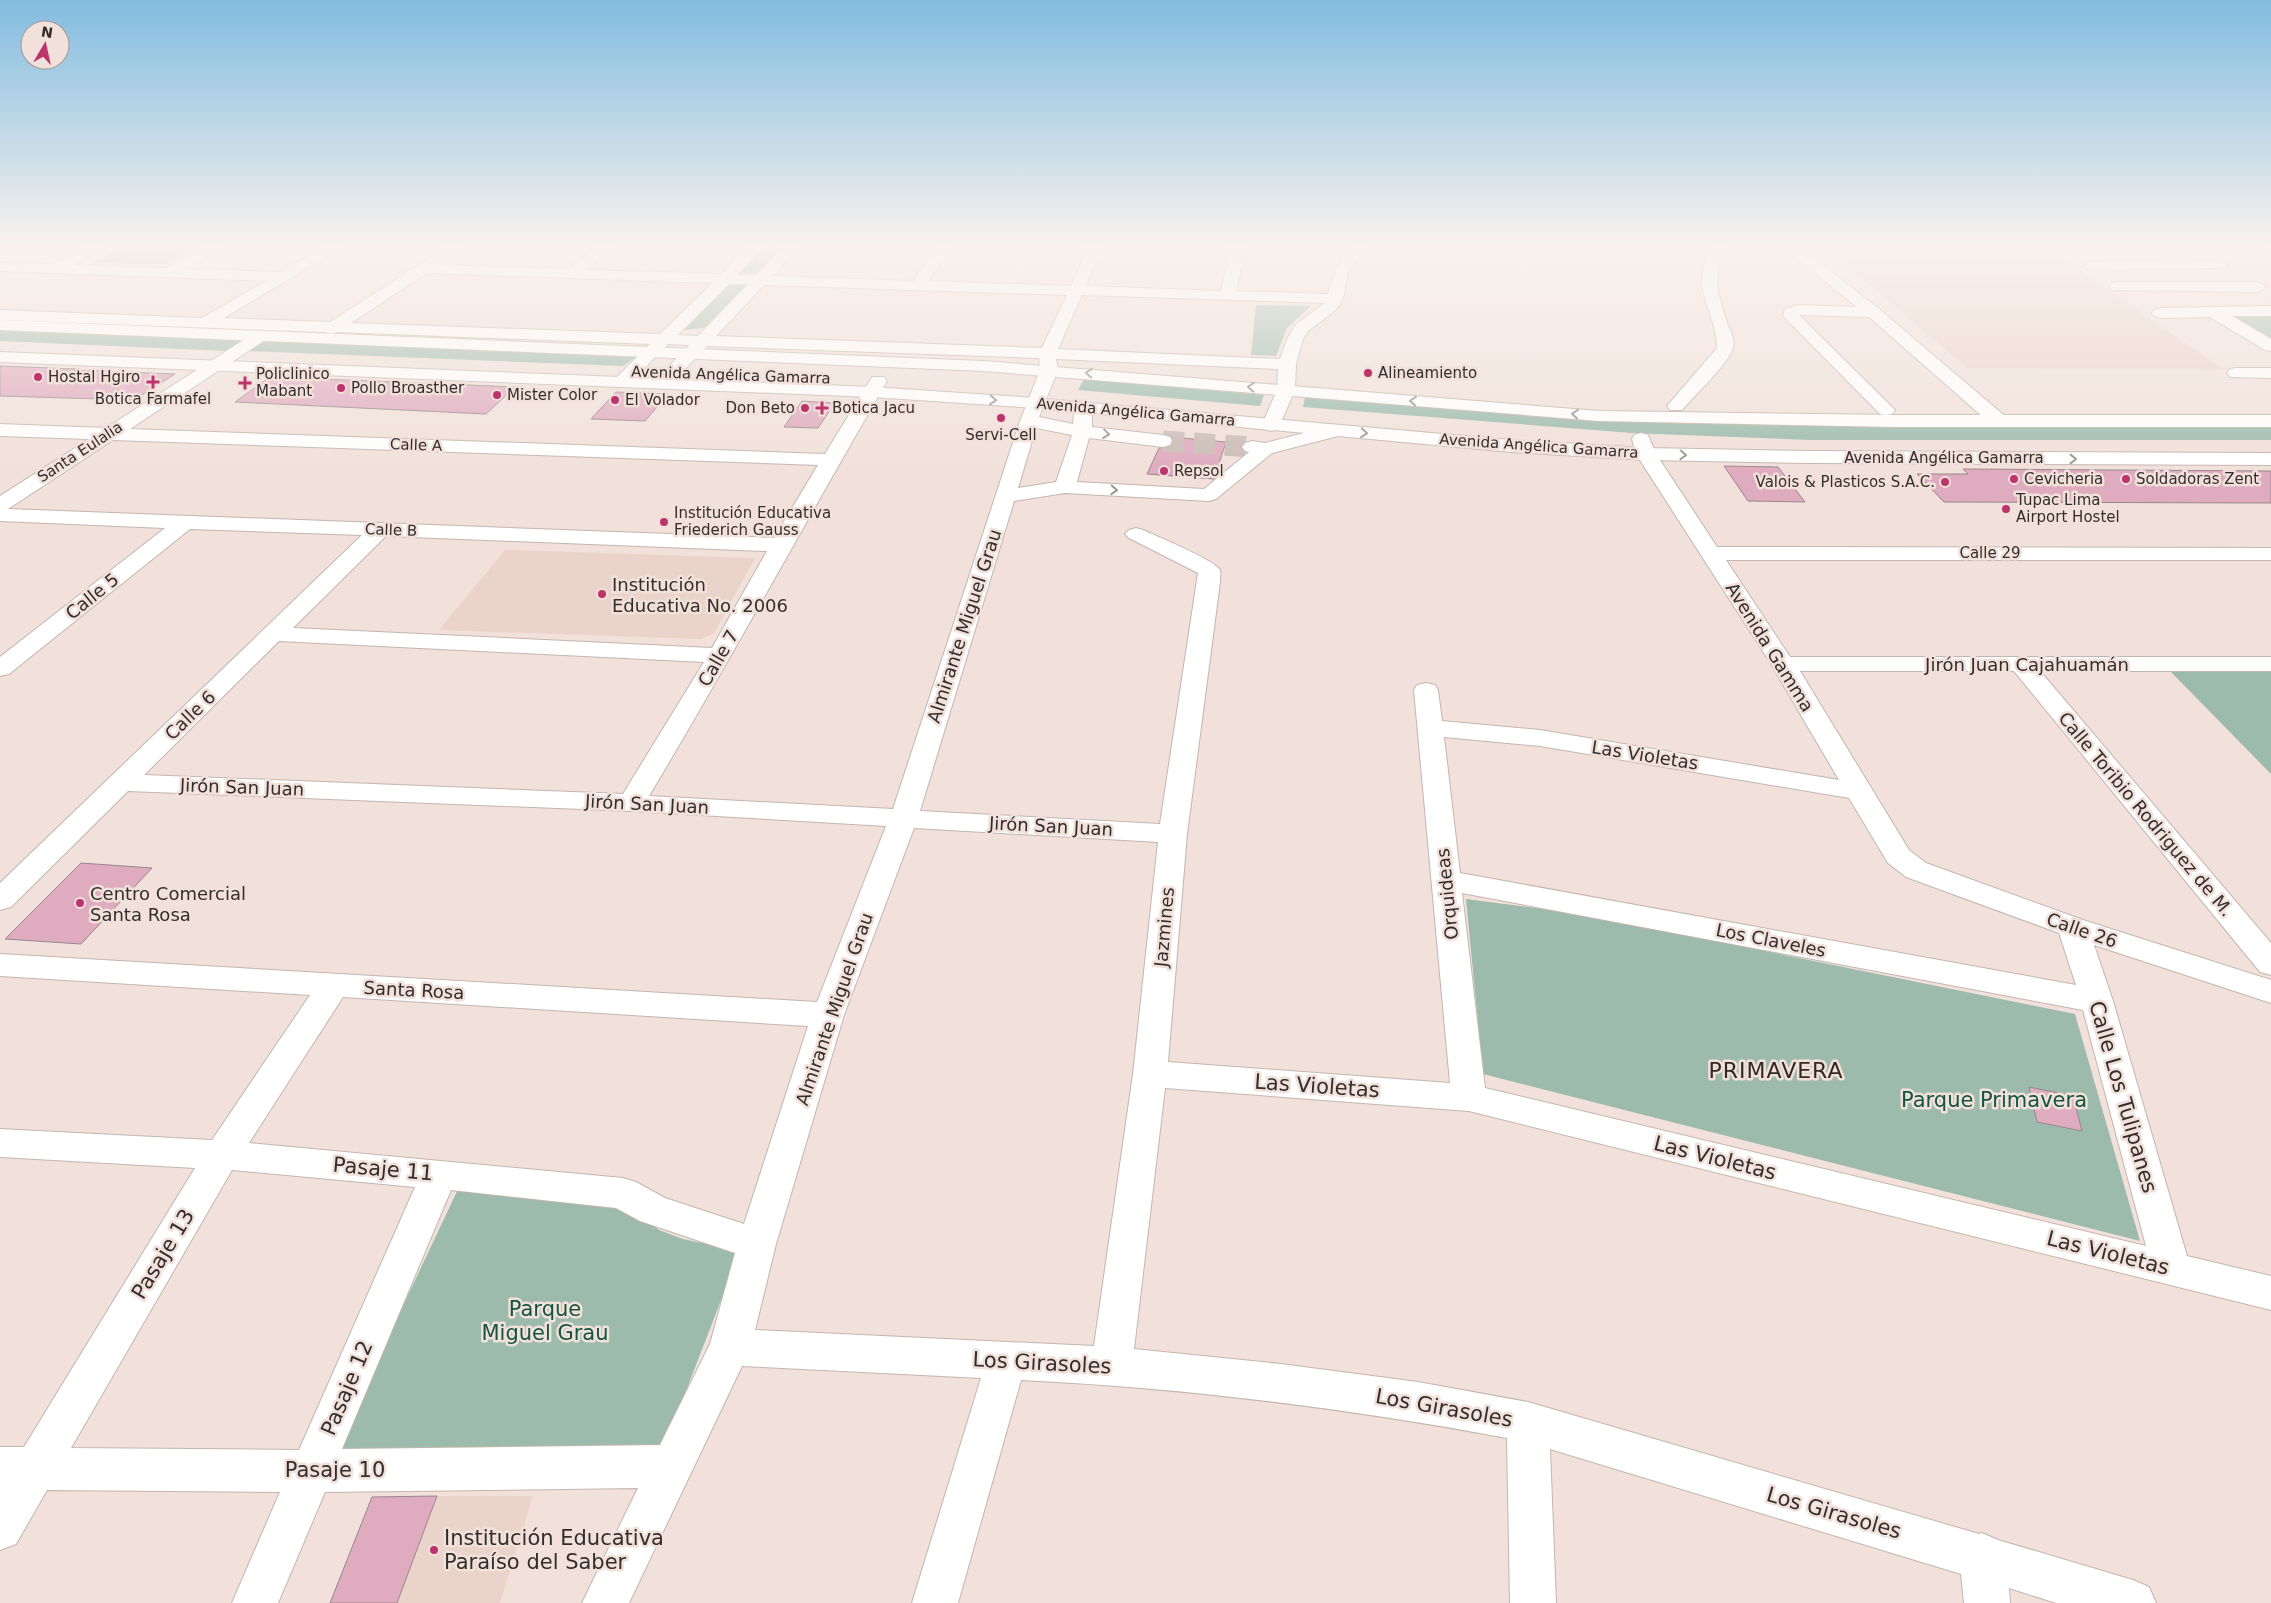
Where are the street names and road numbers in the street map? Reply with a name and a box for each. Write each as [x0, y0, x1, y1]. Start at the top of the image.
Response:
street label: Avenida Angélica Gamarra [631, 363, 831, 387]
street label: Avenida Angélica Gamarra [1036, 394, 1236, 430]
street label: Santa Eulalia [34, 418, 126, 486]
street label: Avenida Angélica Gamarra [1439, 430, 1639, 462]
street label: Calle A [390, 435, 443, 455]
street label: Avenida Angélica Gamarra [1844, 449, 2044, 467]
street label: Calle B [365, 520, 417, 540]
street label: Almirante Miguel Grau [923, 526, 1005, 726]
street label: Calle 29 [1959, 544, 2021, 562]
street label: Calle 5 [61, 568, 123, 624]
street label: Avenida Gamma [1722, 578, 1818, 716]
street label: Calle 7 [693, 626, 743, 690]
street label: Jirón Juan Cajahuamán [1924, 654, 2129, 675]
street label: Calle 6 [160, 686, 220, 744]
street label: Calle Toribio Rodriguez de M. [2054, 708, 2238, 920]
street label: Las Violetas [1590, 736, 1700, 774]
street label: Jirón San Juan [179, 774, 304, 800]
street label: Jirón San Juan [583, 790, 710, 818]
street label: Jirón San Juan [987, 812, 1114, 840]
street label: Orquideas [1432, 847, 1462, 941]
street label: Jazmines [1150, 886, 1178, 969]
street label: Calle 26 [2044, 908, 2120, 952]
street label: Almirante Miguel Grau [791, 910, 877, 1108]
street label: Los Claveles [1714, 919, 1828, 961]
street label: Santa Rosa [363, 977, 465, 1003]
street label: Calle Los Tulipanes [2084, 998, 2162, 1196]
street label: Las Violetas [1254, 1070, 1380, 1102]
street label: Las Violetas [1651, 1131, 1779, 1185]
street label: Pasaje 11 [332, 1153, 434, 1185]
street label: Pasaje 13 [127, 1205, 199, 1303]
street label: Las Violetas [2044, 1226, 2172, 1280]
street label: Pasaje 12 [316, 1337, 378, 1439]
street label: Los Girasoles [972, 1347, 1112, 1379]
street label: Los Girasoles [1374, 1384, 1514, 1432]
street label: Pasaje 10 [285, 1458, 385, 1482]
street label: Los Girasoles [1764, 1482, 1904, 1544]

